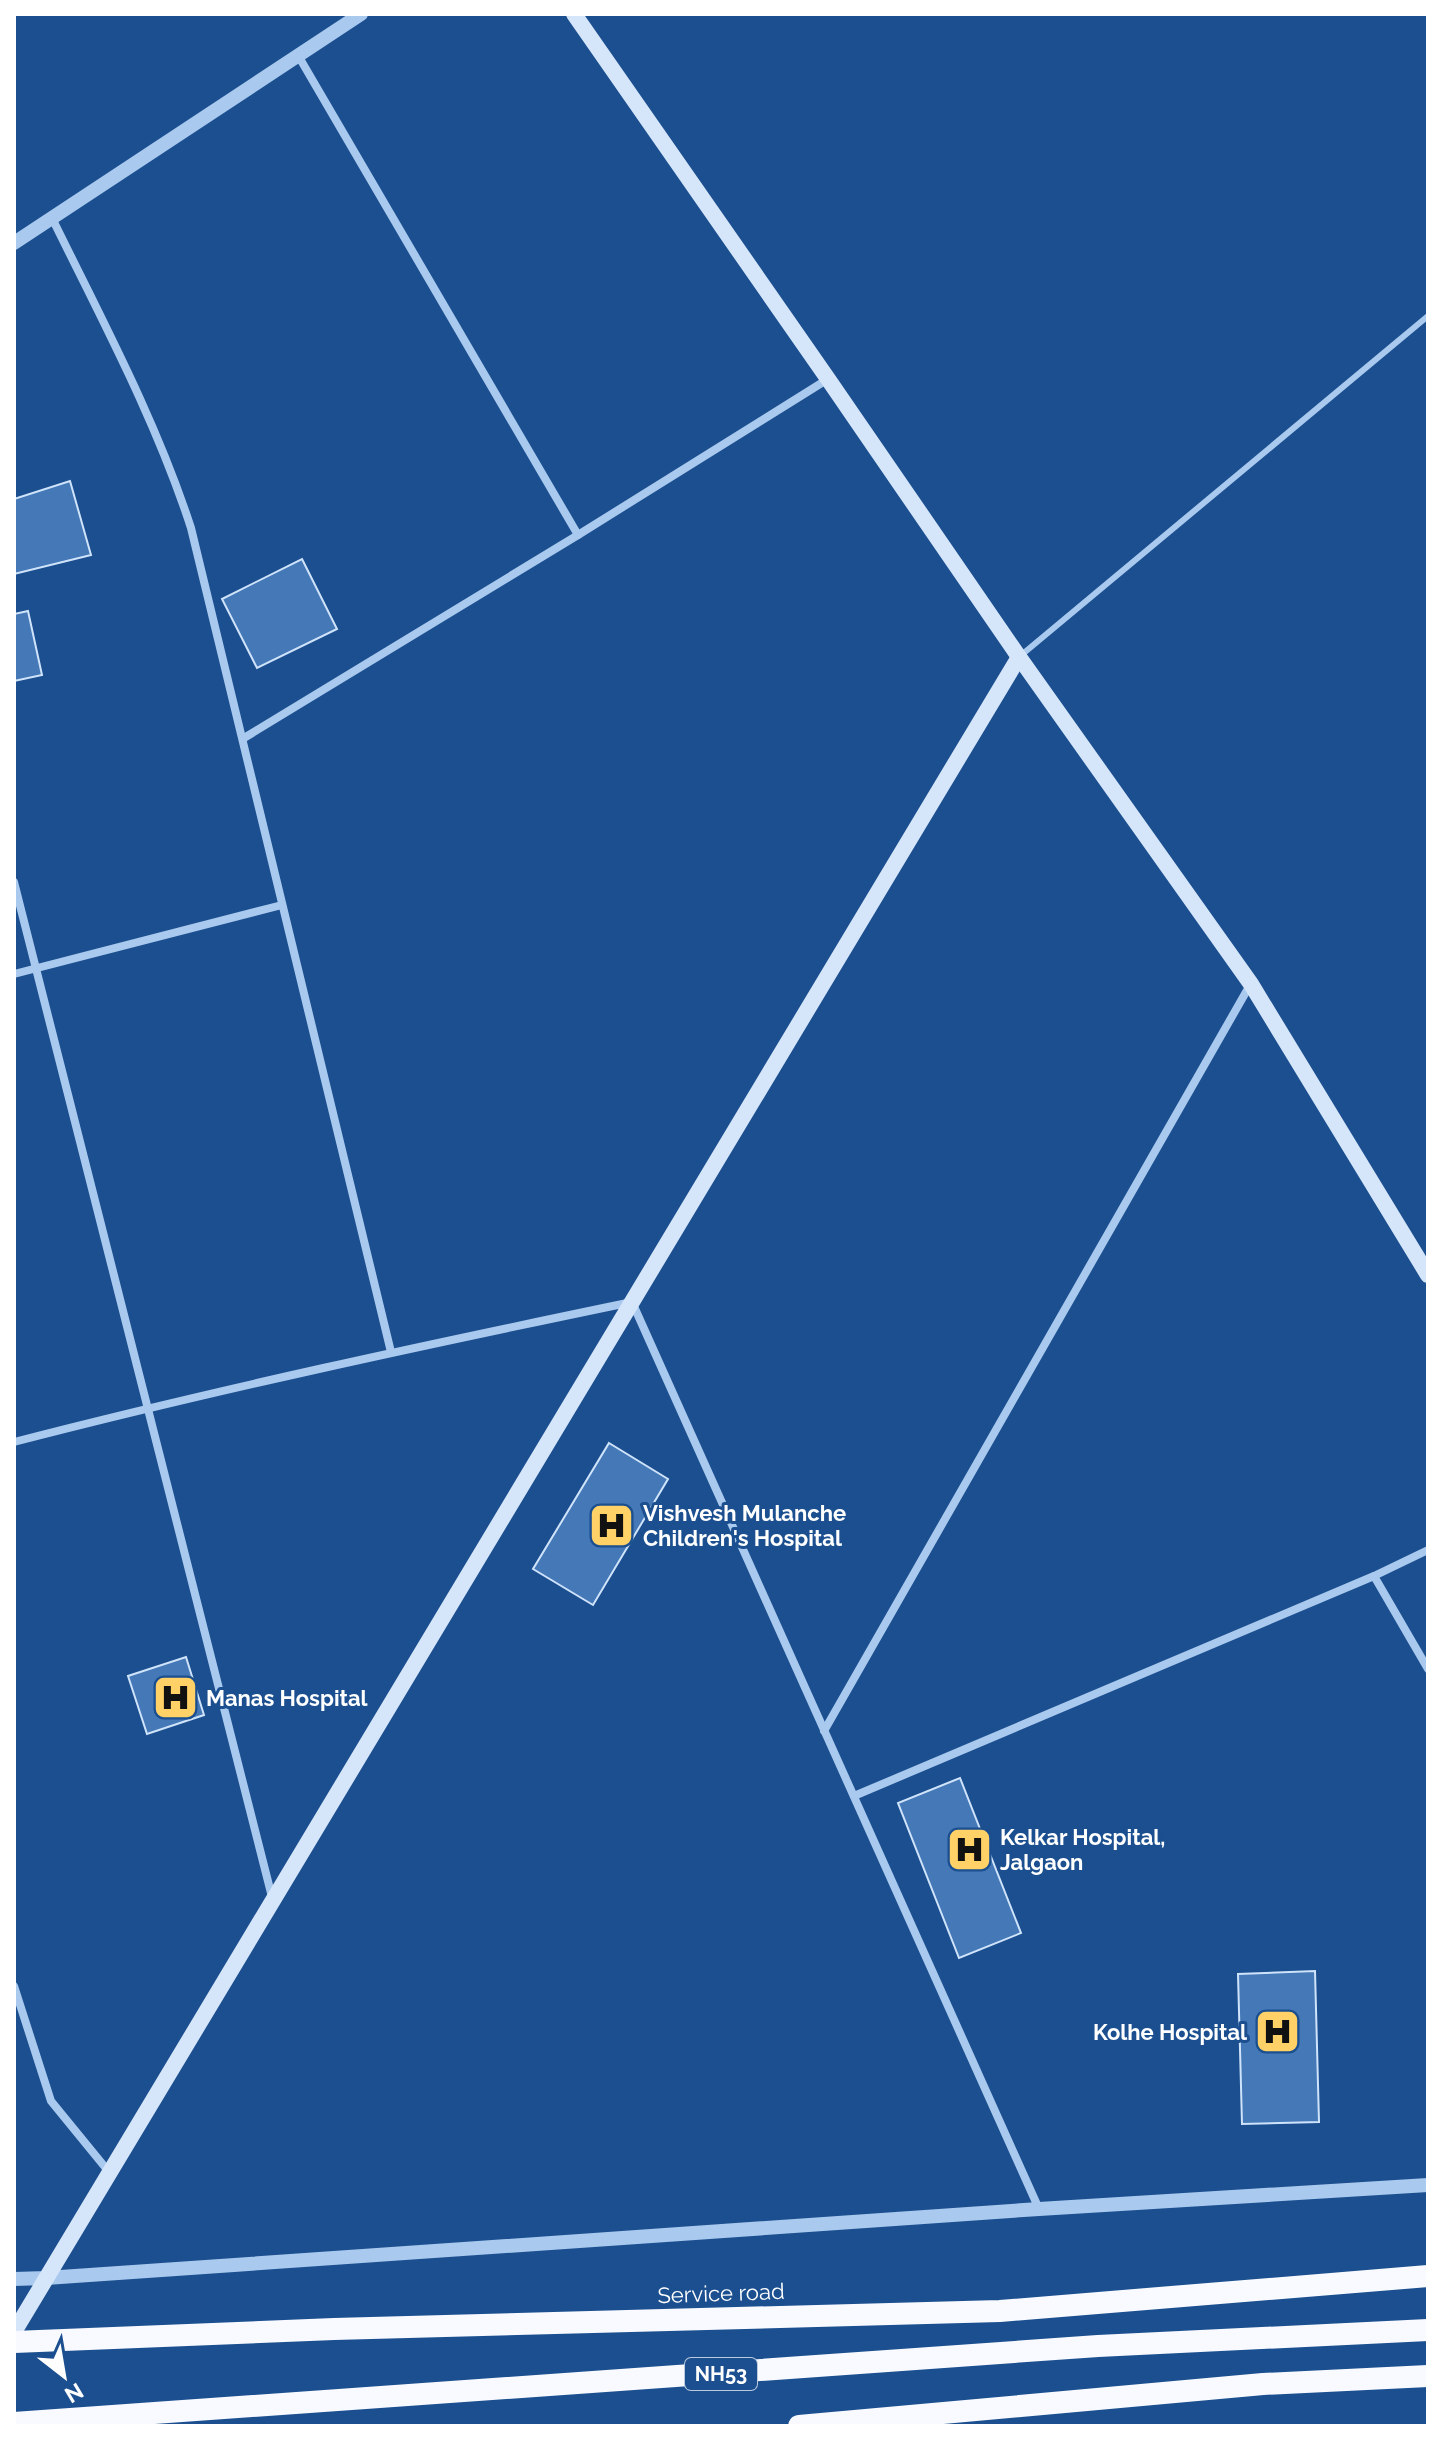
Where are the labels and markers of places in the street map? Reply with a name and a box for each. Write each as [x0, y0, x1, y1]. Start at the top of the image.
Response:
place label: Vishvesh Mulanche Children's Hospital [643, 1500, 846, 1551]
hospital icon: Vishvesh Mulanche Children's Hospital [588, 1502, 636, 1550]
hospital icon: Manas Hospital [151, 1674, 199, 1722]
place label: Manas Hospital [206, 1685, 369, 1711]
place label: Kelkar Hospital, Jalgaon [1000, 1824, 1165, 1875]
hospital icon: Kelkar Hospital, Jalgaon [945, 1826, 993, 1874]
hospital icon: Kolhe Hospital [1254, 2008, 1302, 2056]
place label: Kolhe Hospital [1093, 2019, 1248, 2045]

